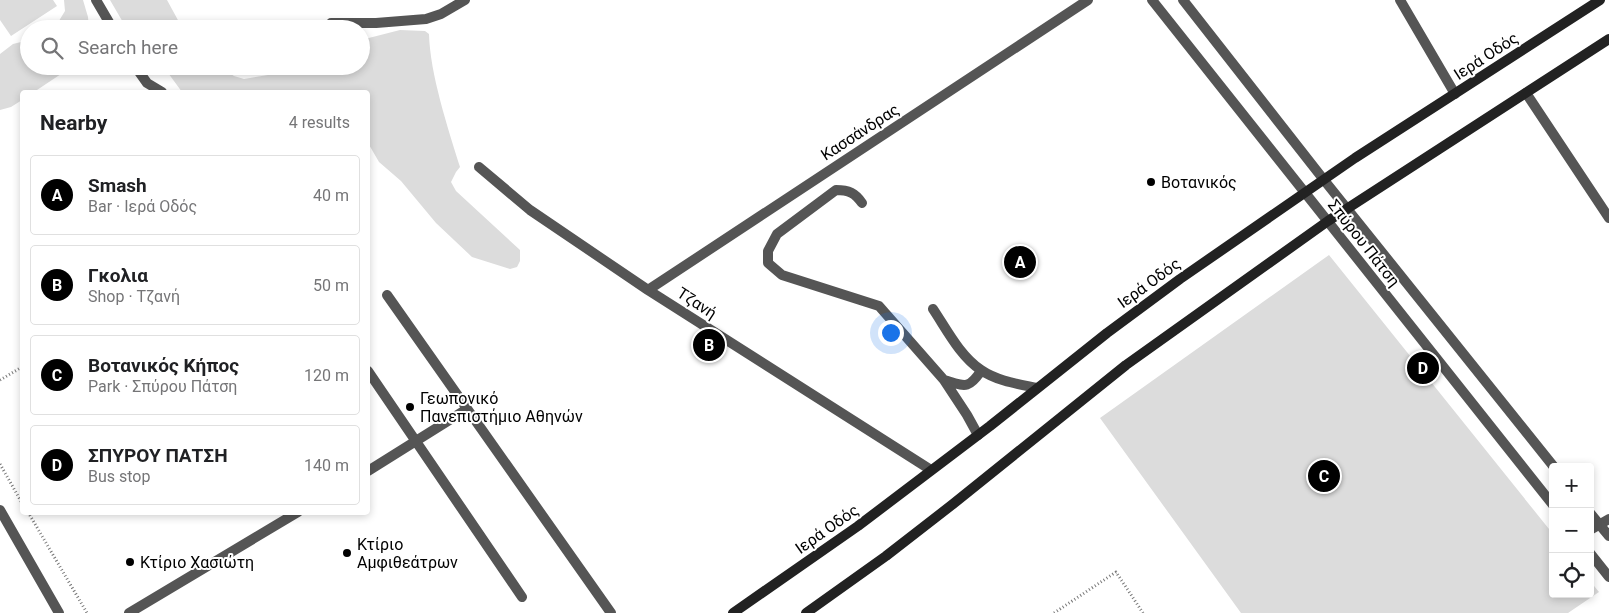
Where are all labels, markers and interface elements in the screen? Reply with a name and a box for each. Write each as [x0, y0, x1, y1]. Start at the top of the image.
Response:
search box [20, 20, 370, 75]
street label: Ιερά Οδός [1450, 28, 1522, 84]
icon: search [38, 34, 66, 62]
text: Search here [78, 36, 178, 59]
street label: Κασσάνδρας [817, 100, 903, 164]
text: Nearby [40, 111, 107, 135]
text: 4 results [289, 113, 350, 132]
place label: Βοτανικός [1161, 173, 1237, 192]
text: Smash [88, 174, 147, 197]
marker: Βοτανικός [1145, 176, 1157, 188]
text: A [52, 186, 62, 205]
text: 40 m [313, 186, 349, 205]
street label: Σπύρου Πάτση [1324, 196, 1404, 290]
text: Bar · Ιερά Οδός [88, 197, 197, 216]
pin: A [1004, 243, 1036, 281]
street label: Ιερά Οδός [1114, 254, 1184, 312]
text: Γκολια [88, 264, 148, 287]
text: B [52, 276, 62, 295]
text: 50 m [313, 276, 349, 295]
street label: Τζανή [674, 283, 720, 323]
text: Shop · Τζανή [88, 287, 180, 306]
your location [878, 320, 904, 346]
pin: B [693, 326, 725, 364]
pin: D [1407, 349, 1439, 387]
text: Βοτανικός Κήπος [88, 354, 239, 377]
text: C [52, 366, 62, 385]
text: 120 m [304, 366, 349, 385]
text: Park · Σπύρου Πάτση [88, 377, 237, 396]
place label: Γεωπονικό Πανεπιστήμιο Αθηνών [420, 389, 583, 426]
marker: Γεωπονικό Πανεπιστήμιο Αθηνών [404, 401, 416, 413]
text: ΣΠΥΡΟΥ ΠΑΤΣΗ [88, 444, 228, 467]
text: D [52, 456, 62, 475]
text: 140 m [304, 456, 349, 475]
pin: C [1308, 457, 1340, 495]
map controls [1549, 463, 1594, 598]
button: + [1549, 463, 1594, 508]
text: Bus stop [88, 467, 150, 486]
street label: Ιερά Οδός [792, 500, 862, 558]
button: − [1549, 508, 1594, 553]
place label: Κτίριο Αμφιθεάτρων [357, 535, 458, 572]
marker: Κτίριο Αμφιθεάτρων [341, 547, 353, 559]
place label: Κτίριο Χασιώτη [140, 553, 254, 572]
button: locate [1549, 553, 1594, 598]
marker: Κτίριο Χασιώτη [124, 556, 136, 568]

